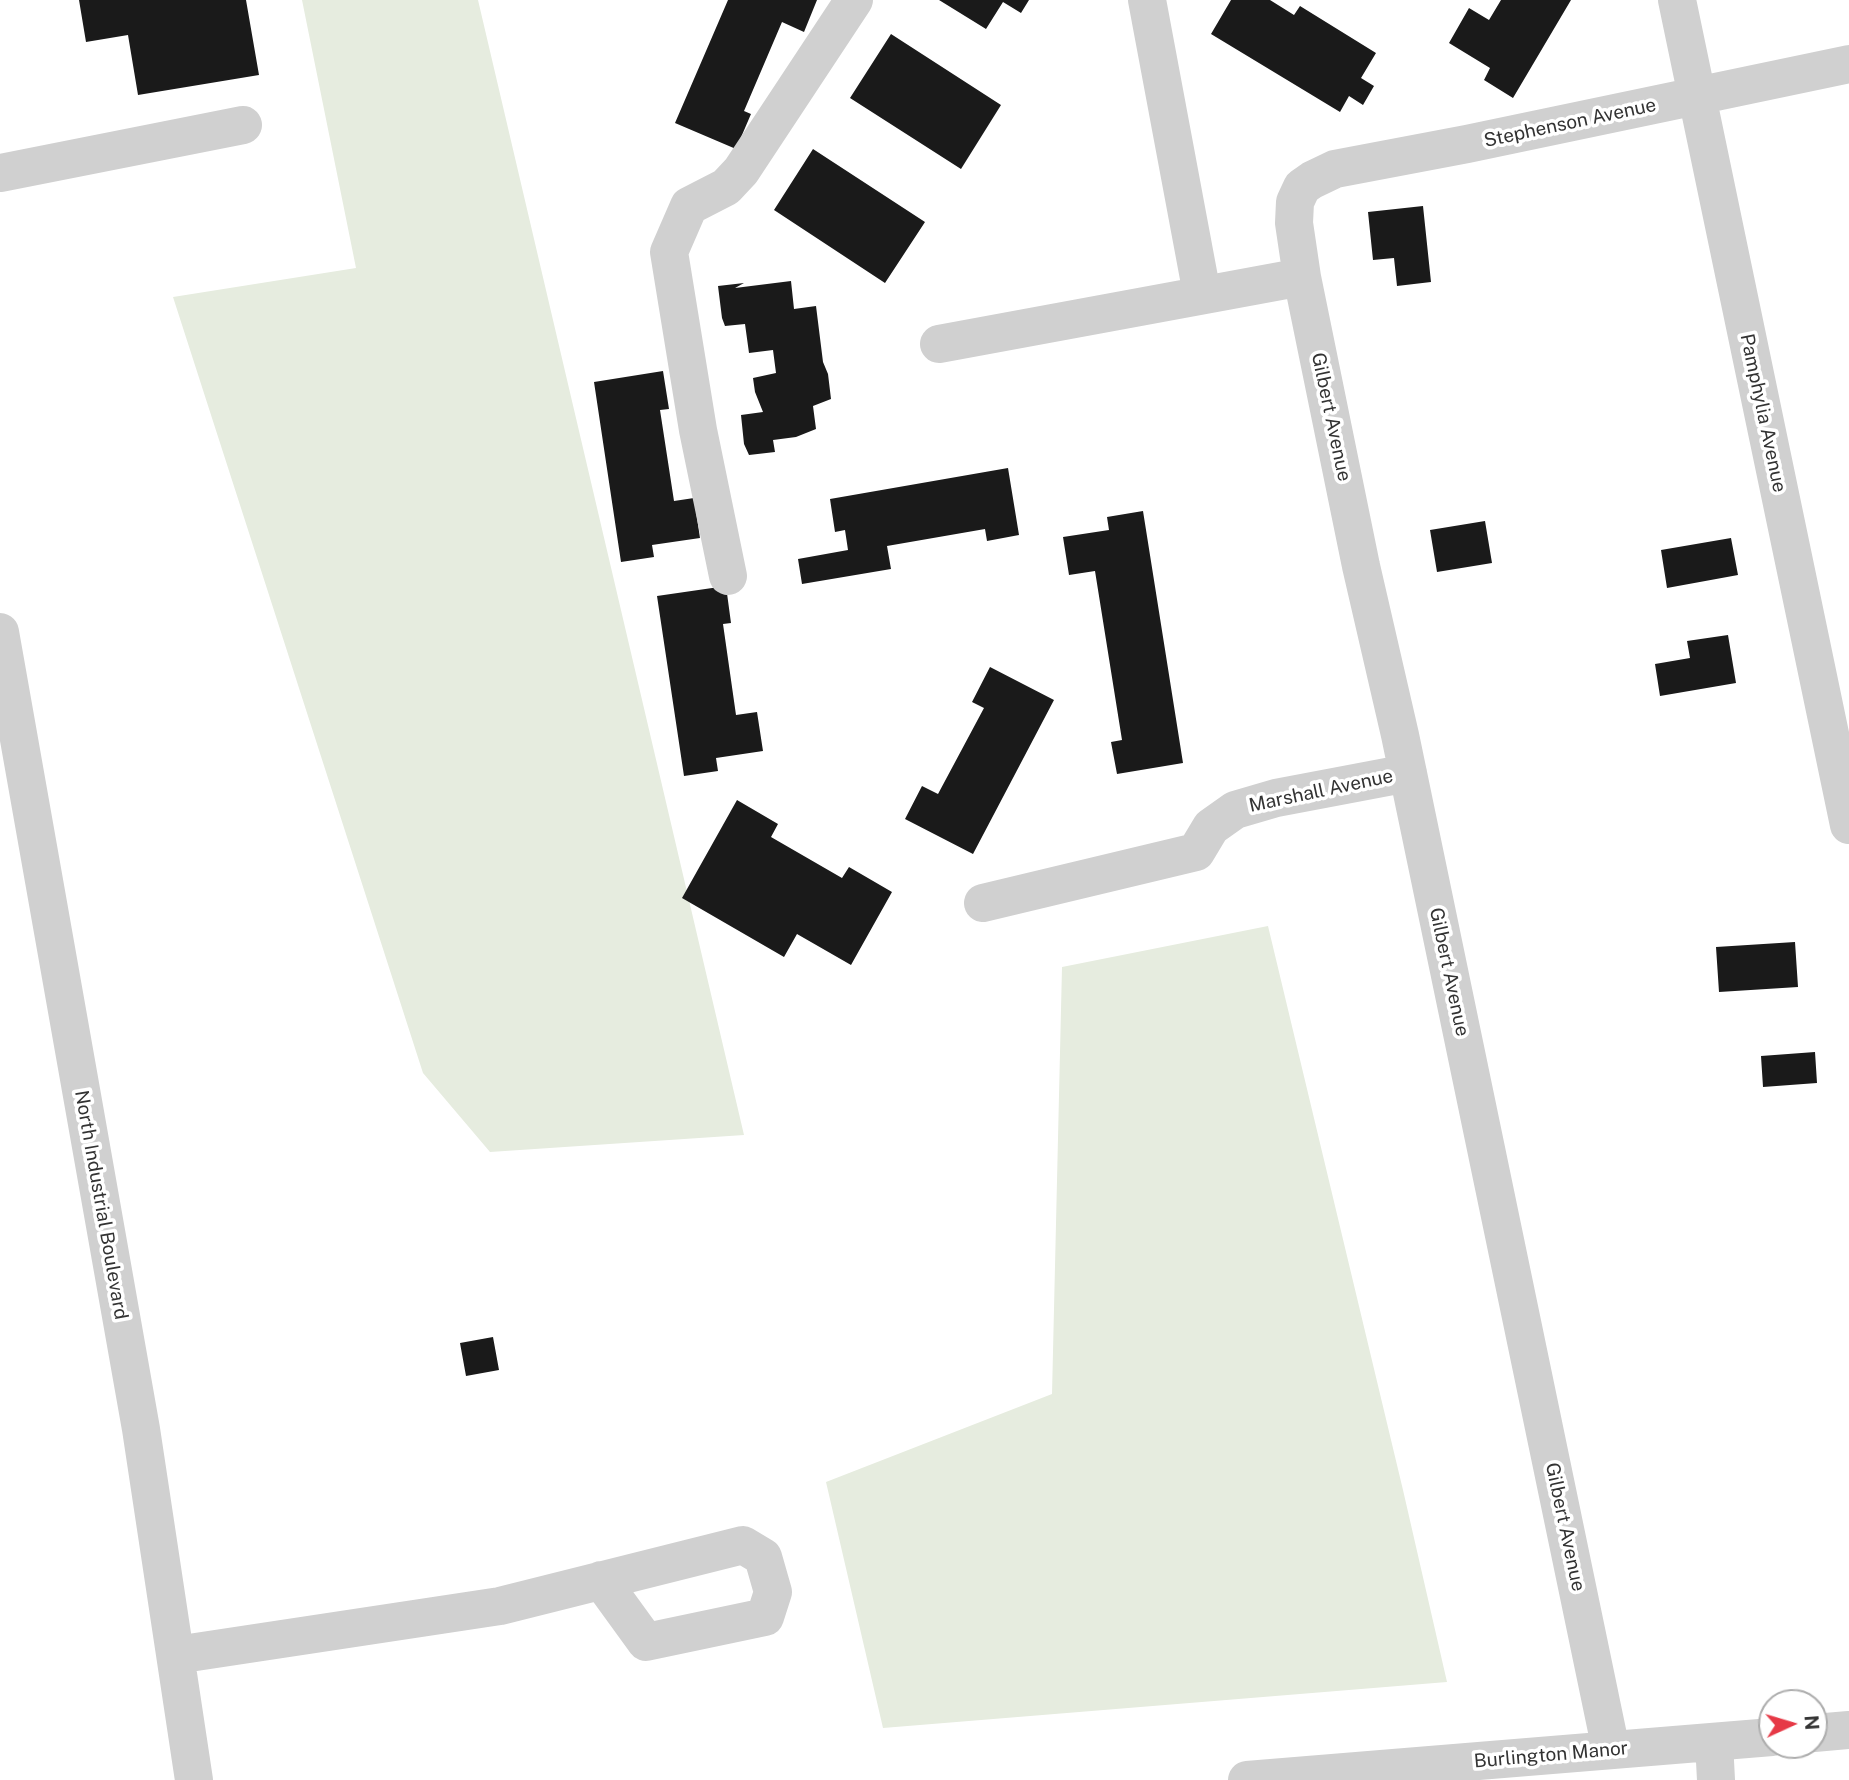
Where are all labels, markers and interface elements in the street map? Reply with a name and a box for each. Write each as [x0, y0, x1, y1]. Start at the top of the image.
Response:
street label: Stephenson Avenue [1482, 94, 1658, 152]
street label: Pamphylia Avenue [1735, 332, 1791, 494]
street label: Gilbert Avenue [1306, 351, 1356, 483]
street label: Marshall Avenue [1247, 765, 1395, 817]
street label: Gilbert Avenue [1424, 906, 1474, 1038]
street label: North Industrial Boulevard [70, 1089, 132, 1321]
street label: Gilbert Avenue [1540, 1461, 1590, 1593]
north arrow [1758, 1689, 1828, 1759]
text: N [1800, 1714, 1823, 1731]
street label: Burlington Manor [1473, 1737, 1629, 1773]

